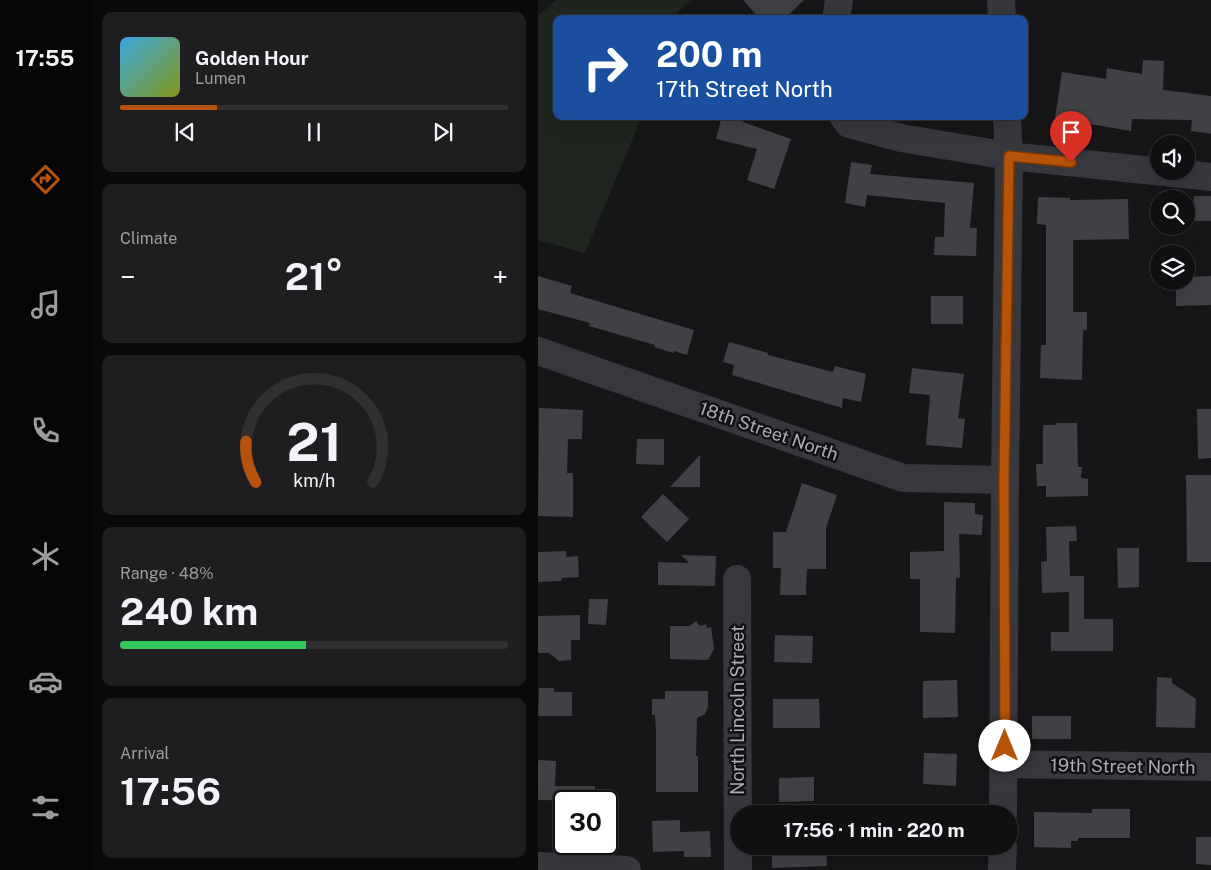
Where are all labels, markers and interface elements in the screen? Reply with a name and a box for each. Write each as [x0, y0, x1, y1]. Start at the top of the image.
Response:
text: 200 m [656, 34, 762, 75]
icon: right [573, 35, 638, 100]
text: 17:55 [16, 45, 74, 71]
text: Golden Hour [195, 47, 309, 69]
text: Lumen [195, 69, 246, 88]
text: 17th Street North [656, 76, 833, 102]
pin [1050, 111, 1092, 162]
icon: previous [171, 118, 199, 146]
icon: pause [300, 118, 328, 146]
icon: next [429, 118, 457, 146]
icon: arrive [1057, 118, 1085, 146]
map controls [1150, 135, 1195, 290]
button: sound [1150, 135, 1195, 180]
icon: directions [28, 162, 63, 197]
button: search [1150, 190, 1195, 235]
text: Climate [120, 229, 177, 248]
button: layers [1150, 245, 1195, 290]
text: 21° [285, 254, 343, 299]
text: − [120, 260, 136, 293]
text: + [492, 260, 508, 293]
icon: music [28, 287, 63, 322]
street label: 18th Street North [697, 397, 841, 465]
text: 21 [286, 412, 342, 473]
icon: phone [28, 413, 63, 448]
text: km/h [293, 470, 335, 491]
icon: climate [28, 539, 63, 574]
text: Range · 48% [120, 564, 214, 583]
text: 240 km [120, 589, 258, 634]
street label: North Lincoln Street [727, 625, 748, 795]
icon: car [28, 664, 63, 699]
position arrow [978, 719, 1030, 771]
text: Arrival [120, 744, 169, 763]
street label: 19th Street North [1050, 754, 1196, 778]
text: 17:56 [120, 769, 221, 814]
icon: filters [28, 790, 63, 825]
speed limit sign: 30 [553, 790, 618, 855]
text: 17:56 · 1 min · 220 m [784, 819, 964, 841]

